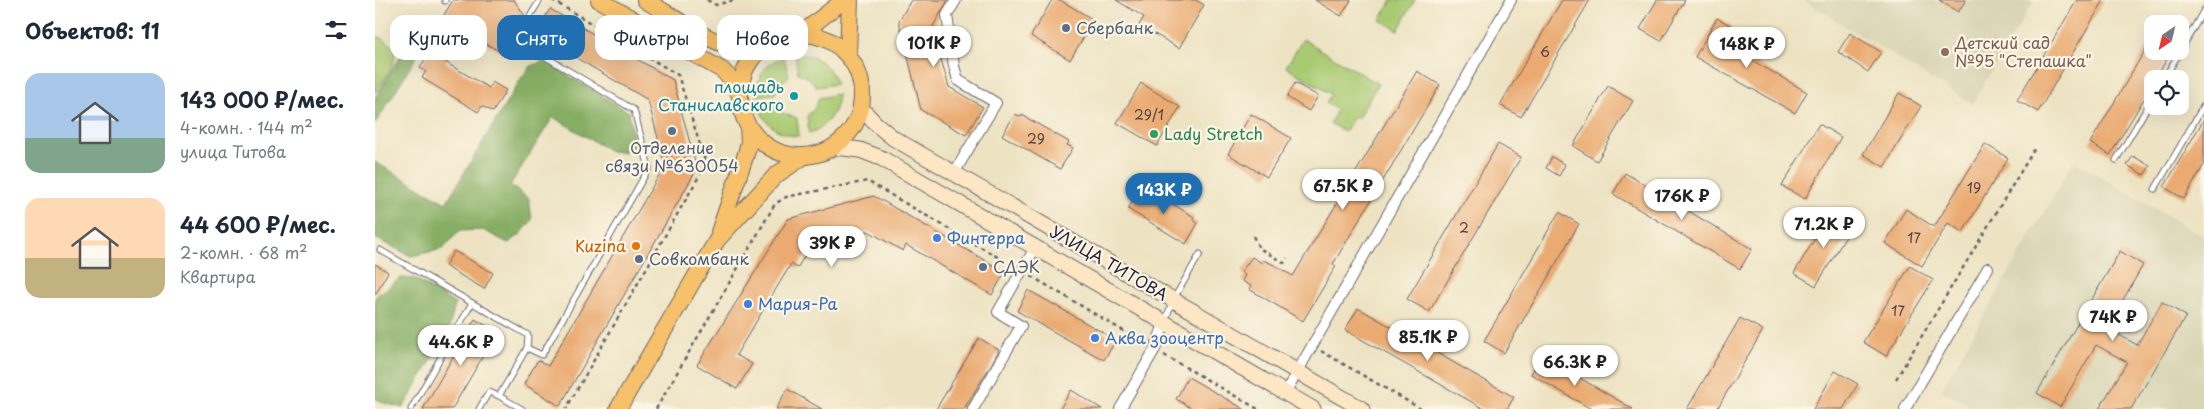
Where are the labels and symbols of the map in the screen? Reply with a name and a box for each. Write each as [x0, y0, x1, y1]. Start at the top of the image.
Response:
place label: Сбербанк [1076, 15, 1154, 39]
north arrow [2144, 15, 2189, 60]
marker: Сбербанк [1060, 22, 1072, 34]
pin: 101K ₽ [893, 26, 975, 68]
pin: 148K ₽ [1706, 27, 1788, 69]
place label: Детский сад №95 "Степашка" [1954, 30, 2092, 72]
house number: 6 [1540, 41, 1550, 62]
marker: Детский сад №95 "Степашка" [1939, 46, 1951, 58]
place label: площадь Станиславского [658, 74, 784, 116]
marker: площадь Станиславского [788, 90, 800, 102]
house number: 29/1 [1134, 104, 1164, 125]
place label: Lady Stretch [1164, 121, 1263, 145]
marker: Отделение связи №630054 [666, 125, 678, 137]
house number: 29 [1027, 128, 1045, 149]
marker: Lady Stretch [1148, 128, 1160, 140]
place label: Отделение связи №630054 [605, 135, 739, 177]
pin: 67.5K ₽ [1297, 168, 1389, 211]
pin: 143K ₽ [1123, 172, 1205, 215]
house number: 19 [1967, 177, 1981, 198]
pin: 176K ₽ [1641, 178, 1723, 221]
pin: 71.2K ₽ [1778, 206, 1870, 249]
house number: 2 [1459, 217, 1469, 238]
street label: УЛИЦА ТИТОВА [1046, 219, 1173, 306]
place label: Финтерра [947, 225, 1025, 249]
pin: 39K ₽ [797, 226, 867, 268]
house number: 17 [1907, 227, 1921, 248]
marker: Финтерра [931, 232, 943, 244]
place label: Kuzina [575, 233, 626, 257]
marker: Kuzina [630, 240, 642, 252]
place label: Совкомбанк [649, 246, 749, 270]
marker: Совкомбанк [633, 253, 645, 265]
place label: СДЭК [993, 254, 1040, 278]
marker: СДЭК [977, 261, 989, 273]
place label: Мария-Ра [758, 291, 838, 315]
marker: Мария-Ра [742, 298, 754, 310]
house number: 17 [1891, 300, 1905, 321]
pin: 74K ₽ [2078, 300, 2148, 342]
pin: 85.1K ₽ [1382, 320, 1474, 362]
pin: 44.6K ₽ [415, 324, 507, 367]
place label: Аква зооцентр [1105, 325, 1224, 349]
marker: Аква зооцентр [1089, 332, 1101, 344]
pin: 66.3K ₽ [1529, 344, 1621, 387]

